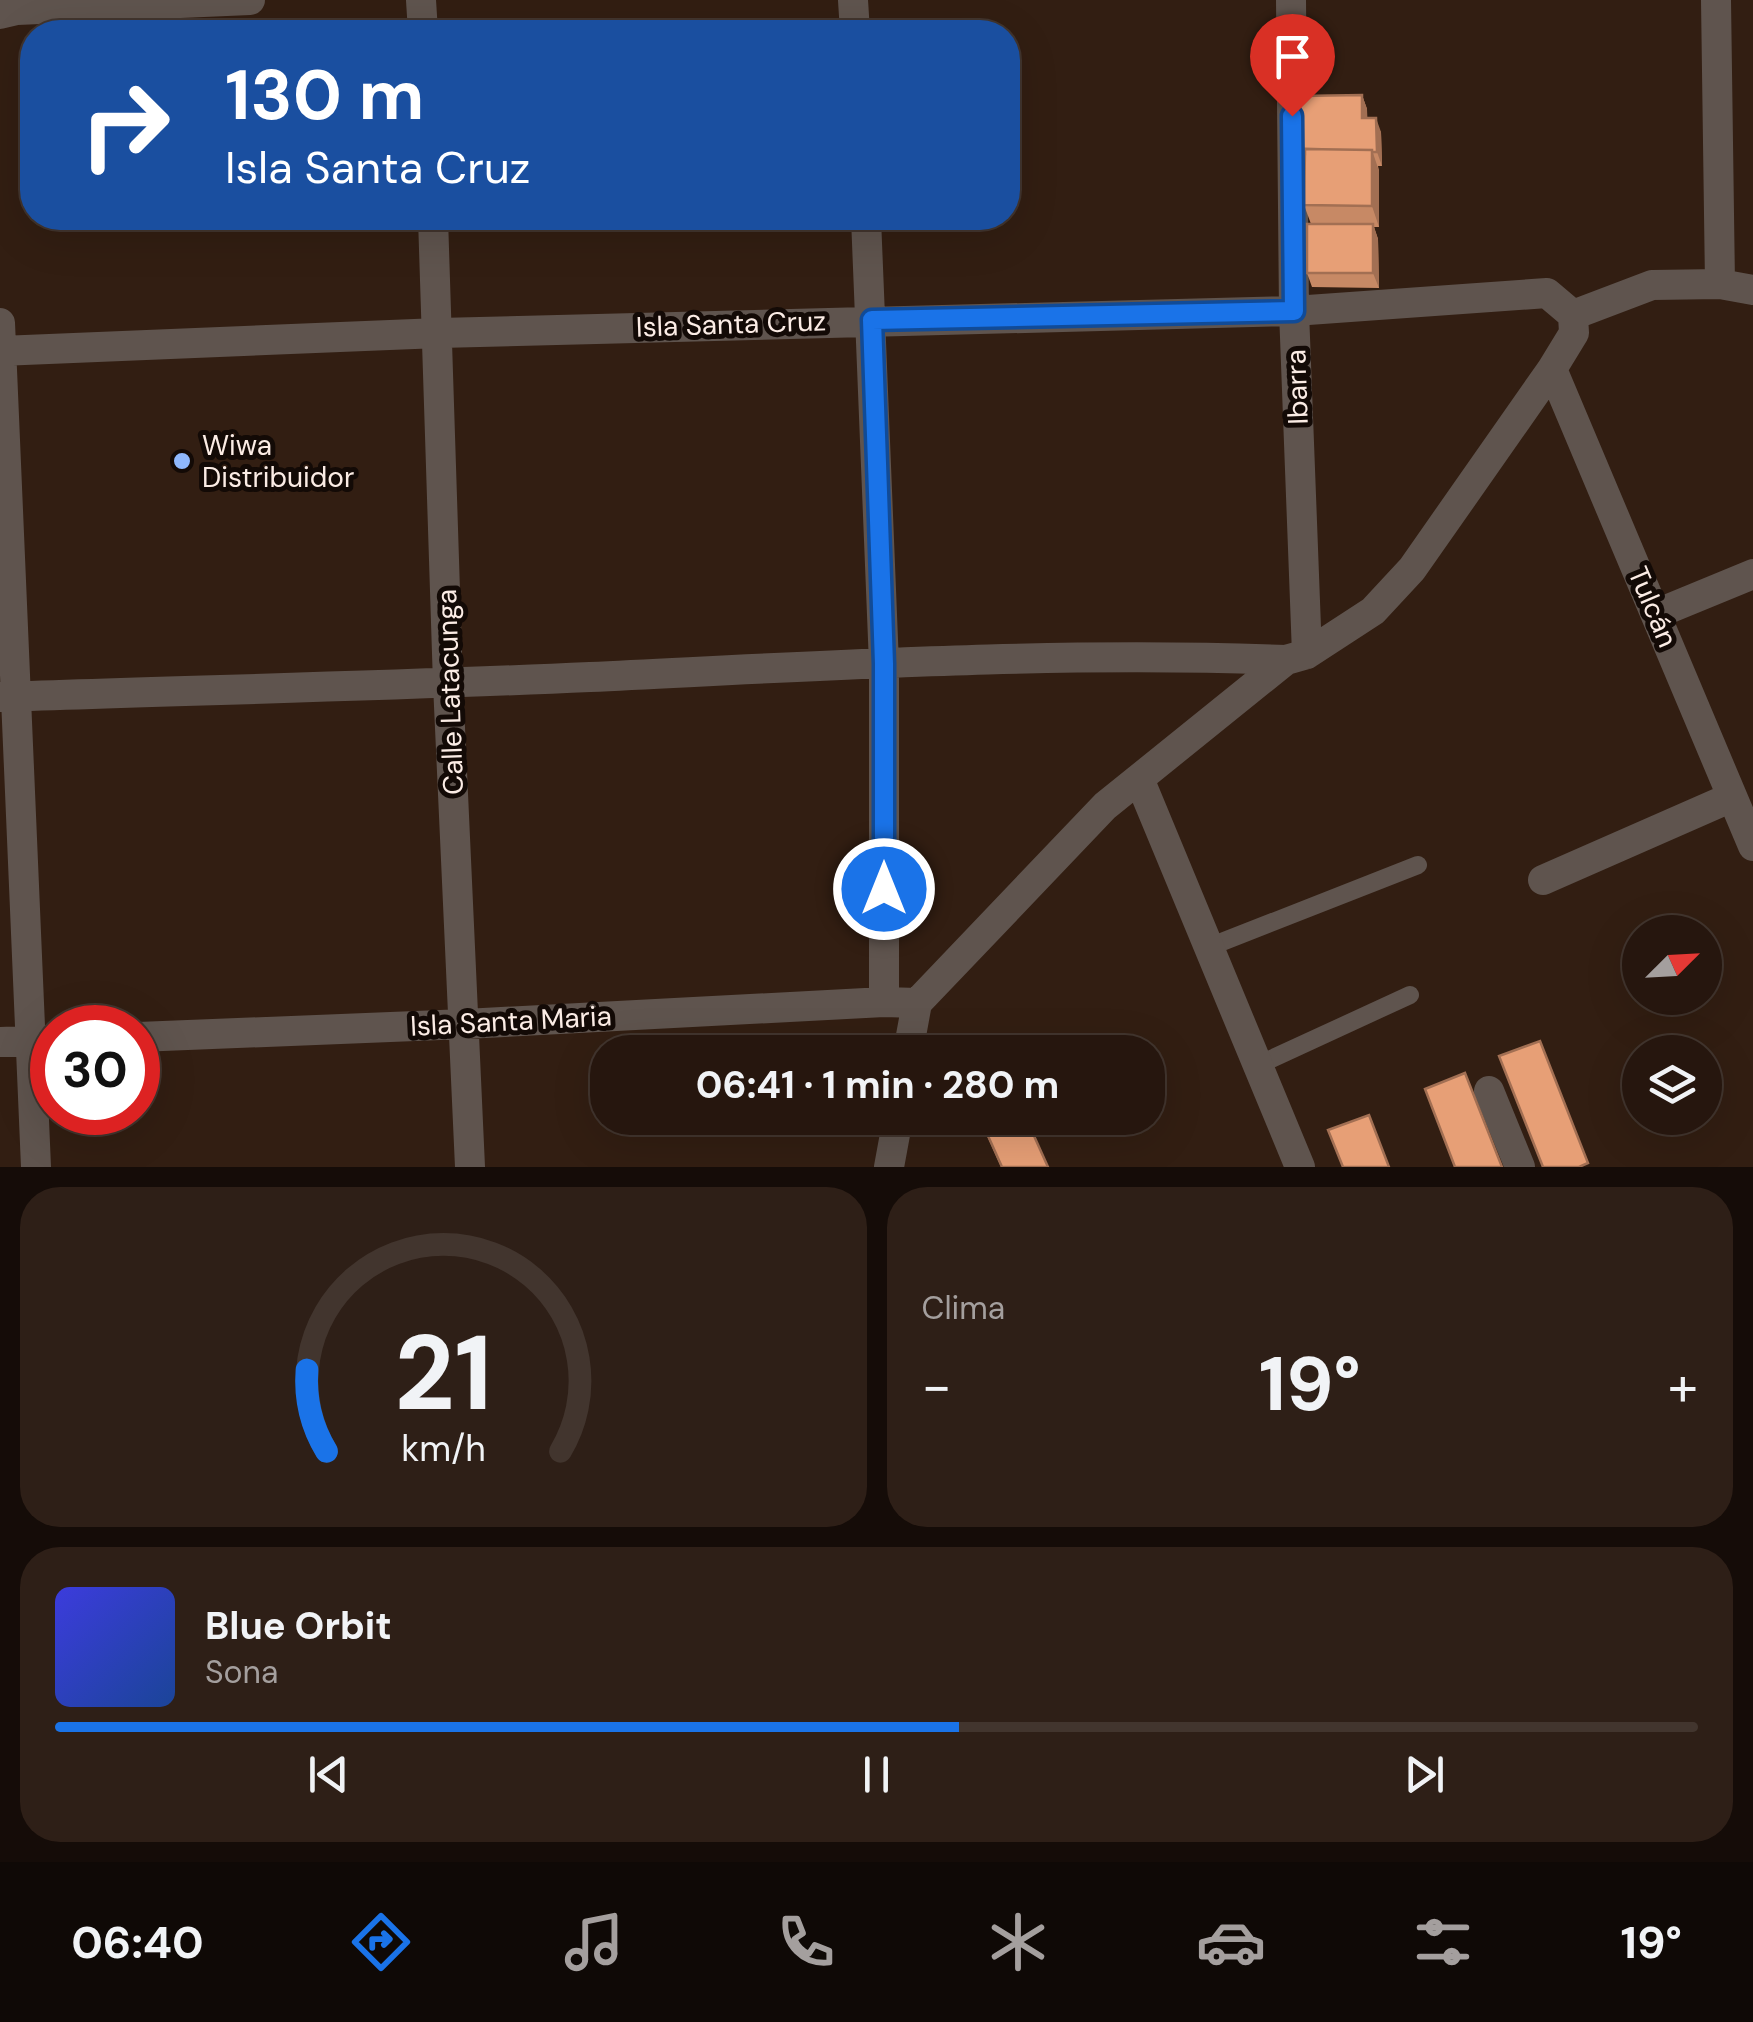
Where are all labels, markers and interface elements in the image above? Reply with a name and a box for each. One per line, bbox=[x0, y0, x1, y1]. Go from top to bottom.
pin bbox=[1250, 14, 1335, 117]
icon: arrive bbox=[1265, 29, 1320, 84]
text: 130 m bbox=[225, 50, 424, 141]
icon: right bbox=[60, 60, 190, 190]
text: Isla Santa Cruz bbox=[225, 138, 530, 197]
street label: Isla Santa Cruz bbox=[635, 302, 827, 346]
street label: Ibarra bbox=[1277, 349, 1317, 425]
place label: Wiwa Distribuidor bbox=[202, 427, 354, 496]
marker: Wiwa Distribuidor bbox=[171, 450, 193, 472]
street label: Tulcán bbox=[1620, 561, 1686, 653]
street label: Calle Latacunga bbox=[428, 588, 472, 796]
position arrow bbox=[832, 837, 936, 941]
north arrow bbox=[1622, 915, 1722, 1015]
map controls bbox=[1622, 915, 1722, 1135]
street label: Isla Santa Maria bbox=[409, 997, 613, 1045]
speed limit sign: 30 bbox=[30, 1005, 160, 1135]
button: layers bbox=[1622, 1035, 1722, 1135]
text: 06:41 · 1 min · 280 m bbox=[696, 1060, 1059, 1110]
text: Clima bbox=[922, 1287, 1005, 1329]
text: 21 bbox=[394, 1306, 492, 1441]
text: 19° bbox=[1259, 1336, 1361, 1433]
text: − bbox=[922, 1350, 952, 1422]
text: + bbox=[1668, 1350, 1698, 1422]
text: km/h bbox=[401, 1426, 485, 1472]
text: Blue Orbit bbox=[205, 1601, 392, 1651]
text: Sona bbox=[205, 1651, 278, 1693]
icon: previous bbox=[301, 1747, 356, 1802]
icon: pause bbox=[849, 1747, 904, 1802]
icon: next bbox=[1397, 1747, 1452, 1802]
icon: directions bbox=[346, 1907, 416, 1977]
icon: music bbox=[559, 1907, 629, 1977]
icon: phone bbox=[771, 1907, 841, 1977]
icon: climate bbox=[983, 1907, 1053, 1977]
icon: car bbox=[1196, 1907, 1266, 1977]
icon: filters bbox=[1408, 1907, 1478, 1977]
text: 06:40 bbox=[71, 1913, 204, 1972]
text: 19° bbox=[1621, 1913, 1682, 1972]

